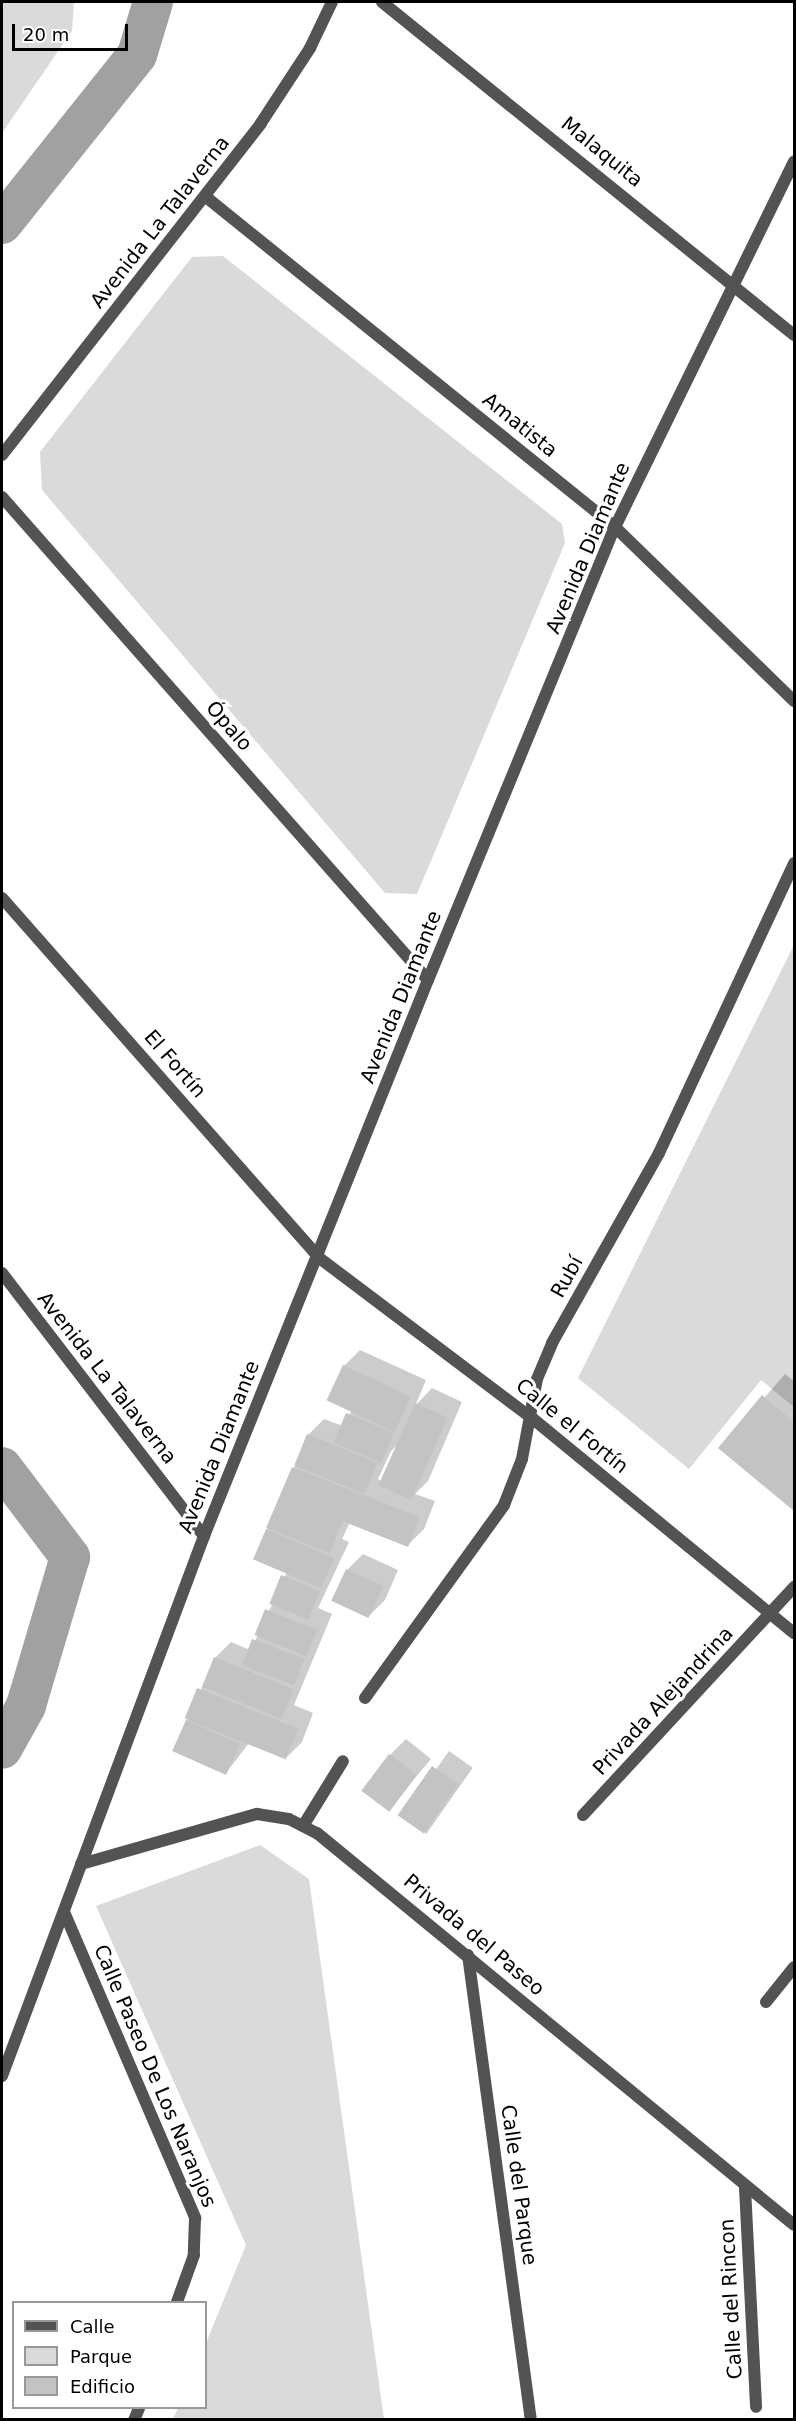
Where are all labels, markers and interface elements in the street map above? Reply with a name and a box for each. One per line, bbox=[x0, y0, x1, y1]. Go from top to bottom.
scale bar bbox=[15, 12, 130, 50]
text: 20 m bbox=[23, 24, 69, 45]
street label: Malaquita bbox=[556, 112, 648, 192]
street label: Avenida La Talaverna bbox=[85, 131, 235, 313]
street label: Amatista bbox=[478, 388, 562, 462]
street label: Avenida Diamante bbox=[541, 459, 635, 637]
street label: Ópalo bbox=[201, 696, 257, 756]
street label: Avenida Diamante bbox=[355, 907, 447, 1087]
street label: El Fortín bbox=[139, 1025, 211, 1103]
street label: Rubí bbox=[546, 1252, 588, 1302]
street label: Avenida La Talaverna bbox=[32, 1287, 182, 1469]
street label: Avenida Diamante bbox=[173, 1357, 265, 1537]
street label: Calle el Fortín bbox=[511, 1373, 633, 1479]
street label: Privada Alejandrina bbox=[588, 1622, 738, 1780]
street label: Privada del Paseo bbox=[399, 1869, 549, 2001]
street label: Calle Paseo De Los Naranjos bbox=[89, 1941, 221, 2211]
street label: Calle del Parque bbox=[496, 2103, 542, 2267]
street label: Calle del Rincon bbox=[715, 2218, 747, 2380]
legend bbox=[12, 2301, 207, 2409]
text: Calle bbox=[70, 2316, 115, 2337]
text: Parque bbox=[70, 2346, 132, 2367]
text: Edificio bbox=[70, 2376, 135, 2397]

